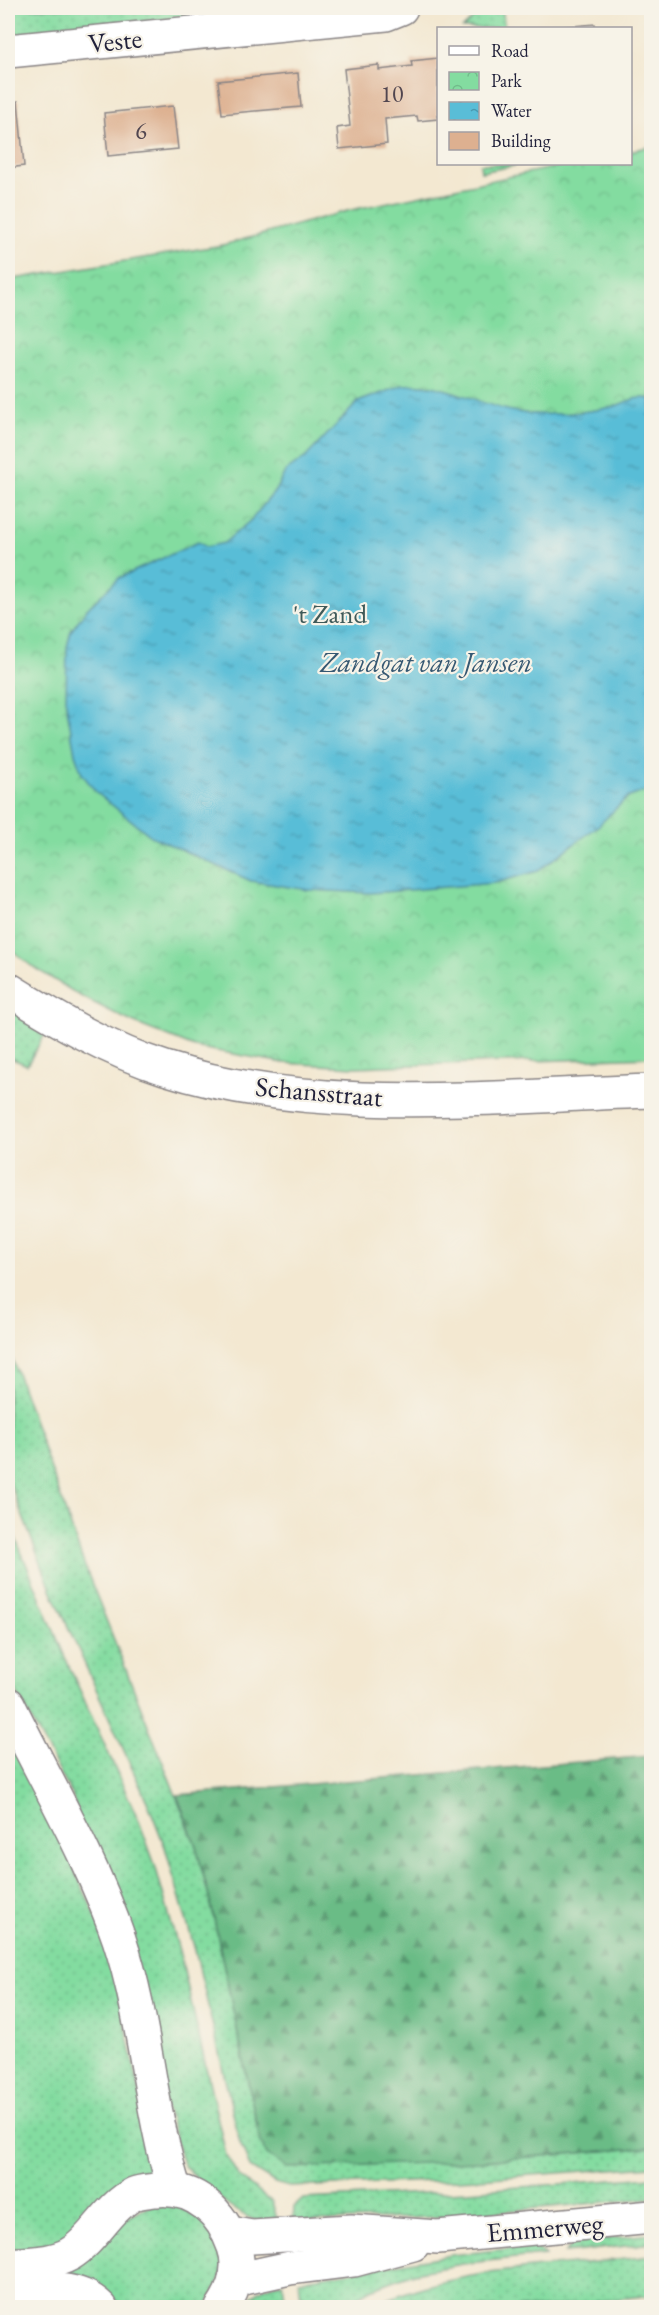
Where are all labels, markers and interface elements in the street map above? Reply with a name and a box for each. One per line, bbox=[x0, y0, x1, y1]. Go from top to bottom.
street label: Veste bbox=[86, 20, 143, 61]
legend bbox=[437, 27, 632, 165]
text: Road bbox=[491, 39, 530, 62]
text: Park bbox=[491, 69, 522, 92]
house number: 10 bbox=[380, 78, 404, 109]
text: Water bbox=[491, 99, 532, 122]
house number: 6 bbox=[135, 115, 147, 146]
text: Building bbox=[491, 129, 551, 152]
park label: 't Zand bbox=[293, 596, 367, 631]
water label: Zandgat van Jansen bbox=[319, 644, 532, 680]
street label: Schansstraat bbox=[254, 1069, 385, 1115]
street label: Emmerweg bbox=[485, 2205, 605, 2250]

